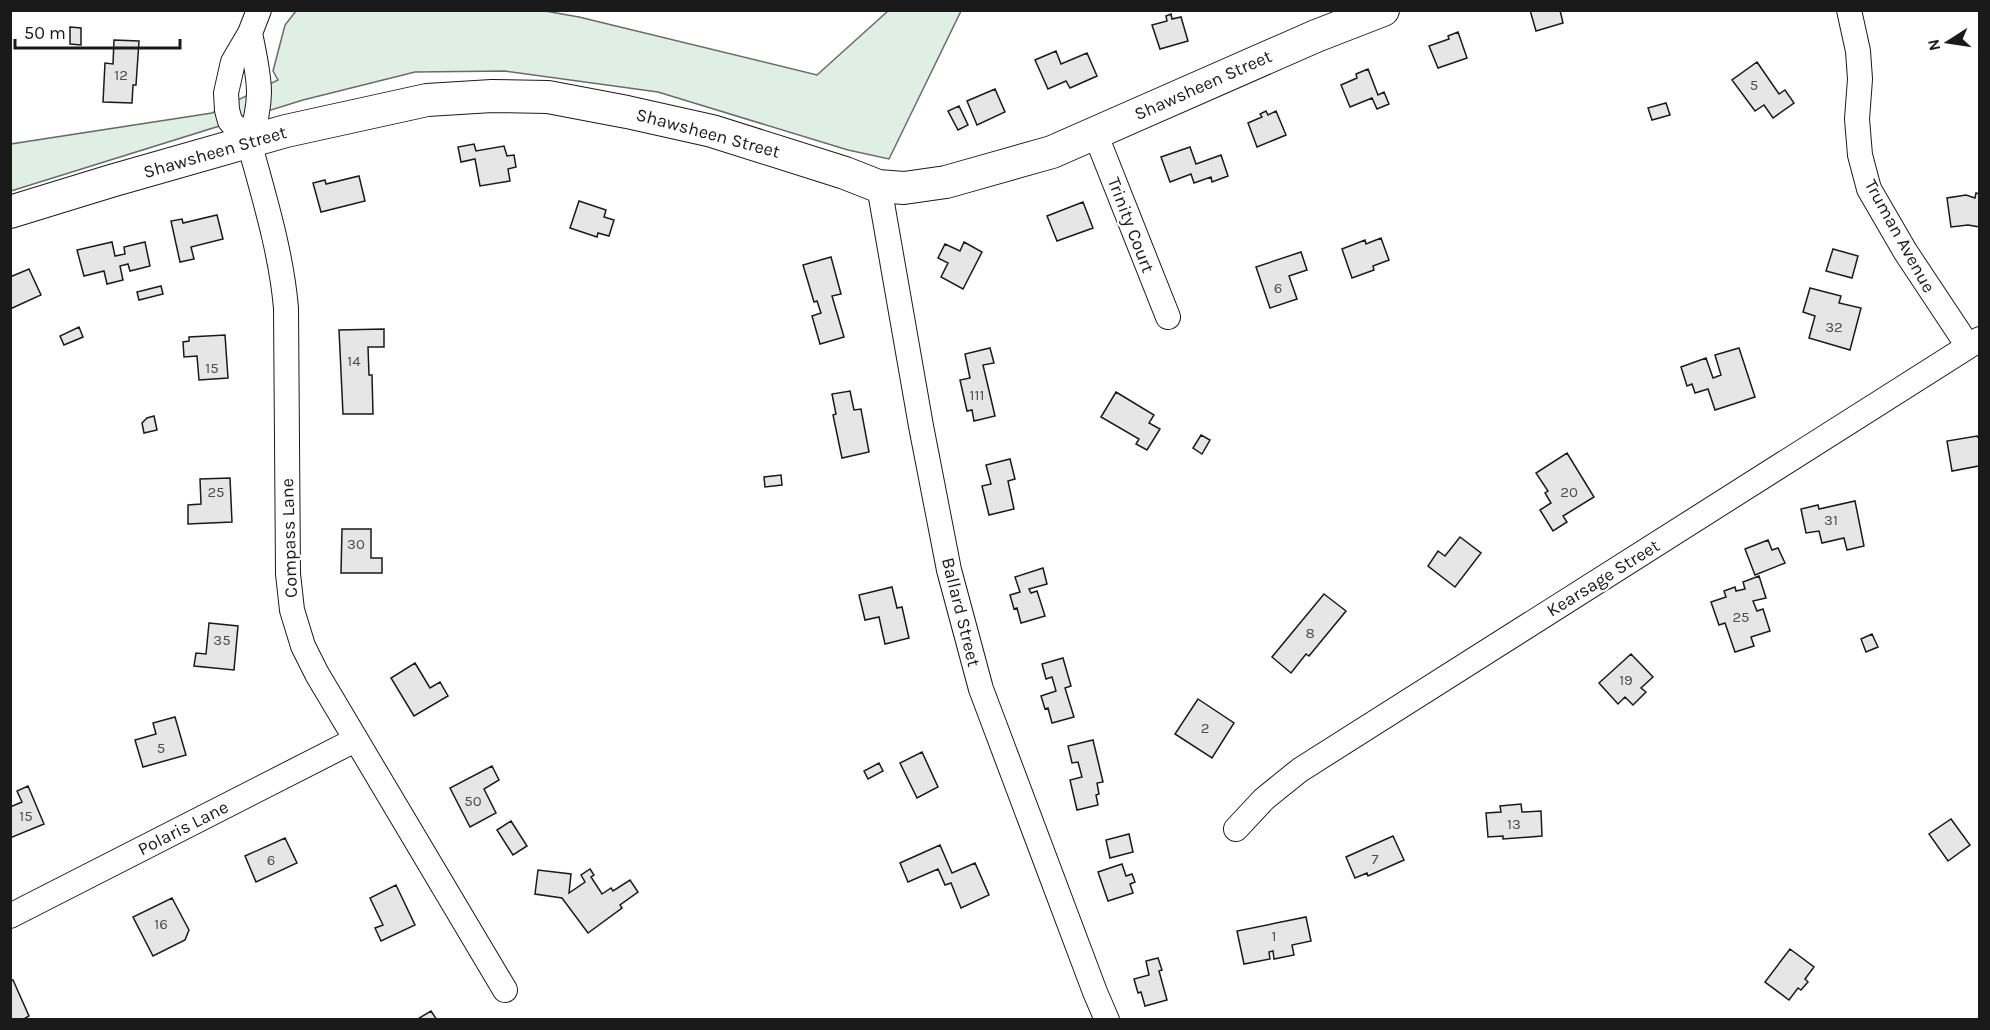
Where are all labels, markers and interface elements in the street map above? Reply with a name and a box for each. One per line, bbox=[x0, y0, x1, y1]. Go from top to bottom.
scale bar bbox=[15, 12, 180, 50]
north arrow bbox=[1918, 12, 1978, 72]
text: 50 m bbox=[24, 22, 66, 44]
text: N bbox=[1923, 37, 1944, 53]
street label: Shawsheen Street bbox=[1131, 45, 1275, 125]
house number: 12 bbox=[114, 66, 128, 84]
house number: 5 bbox=[1750, 76, 1758, 94]
street label: Shawsheen Street bbox=[634, 103, 783, 163]
street label: Shawsheen Street bbox=[141, 121, 289, 183]
street label: Trinity Court bbox=[1103, 174, 1159, 276]
street label: Truman Avenue bbox=[1860, 175, 1940, 297]
house number: 6 bbox=[1274, 279, 1282, 297]
house number: 32 bbox=[1825, 318, 1843, 336]
house number: 14 bbox=[347, 352, 361, 370]
house number: 15 bbox=[205, 359, 219, 377]
house number: 111 bbox=[970, 386, 984, 404]
street label: Compass Lane bbox=[276, 478, 302, 598]
house number: 25 bbox=[207, 483, 225, 501]
house number: 20 bbox=[1560, 483, 1578, 501]
house number: 31 bbox=[1824, 511, 1838, 529]
street label: Kearsage Street bbox=[1542, 534, 1664, 622]
house number: 30 bbox=[347, 535, 365, 553]
street label: Ballard Street bbox=[937, 555, 985, 669]
house number: 25 bbox=[1732, 608, 1750, 626]
house number: 8 bbox=[1305, 624, 1315, 642]
house number: 35 bbox=[213, 631, 231, 649]
house number: 19 bbox=[1619, 671, 1633, 689]
house number: 2 bbox=[1201, 719, 1209, 737]
house number: 5 bbox=[157, 739, 165, 757]
house number: 50 bbox=[464, 792, 482, 810]
street label: Polaris Lane bbox=[134, 796, 232, 860]
house number: 15 bbox=[19, 807, 33, 825]
house number: 13 bbox=[1507, 815, 1521, 833]
house number: 7 bbox=[1371, 850, 1379, 868]
house number: 6 bbox=[267, 851, 275, 869]
house number: 16 bbox=[154, 915, 168, 933]
house number: 1 bbox=[1272, 927, 1276, 945]

